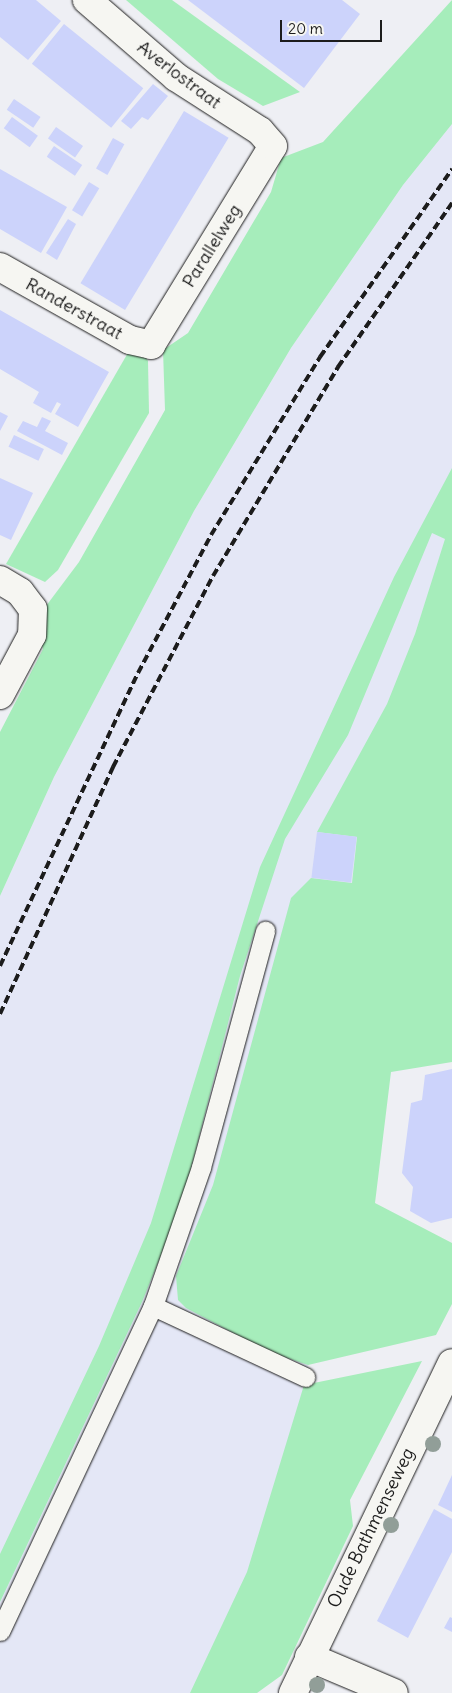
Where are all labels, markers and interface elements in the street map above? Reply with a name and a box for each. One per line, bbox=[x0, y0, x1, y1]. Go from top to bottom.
scale bar bbox=[282, 10, 384, 42]
text: 20 m bbox=[288, 19, 323, 38]
street label: Averlostraat bbox=[133, 36, 225, 114]
street label: Parallelweg bbox=[178, 201, 246, 291]
street label: Randerstraat bbox=[22, 273, 126, 345]
street label: Oude Bathmenseweg bbox=[323, 1445, 419, 1611]

